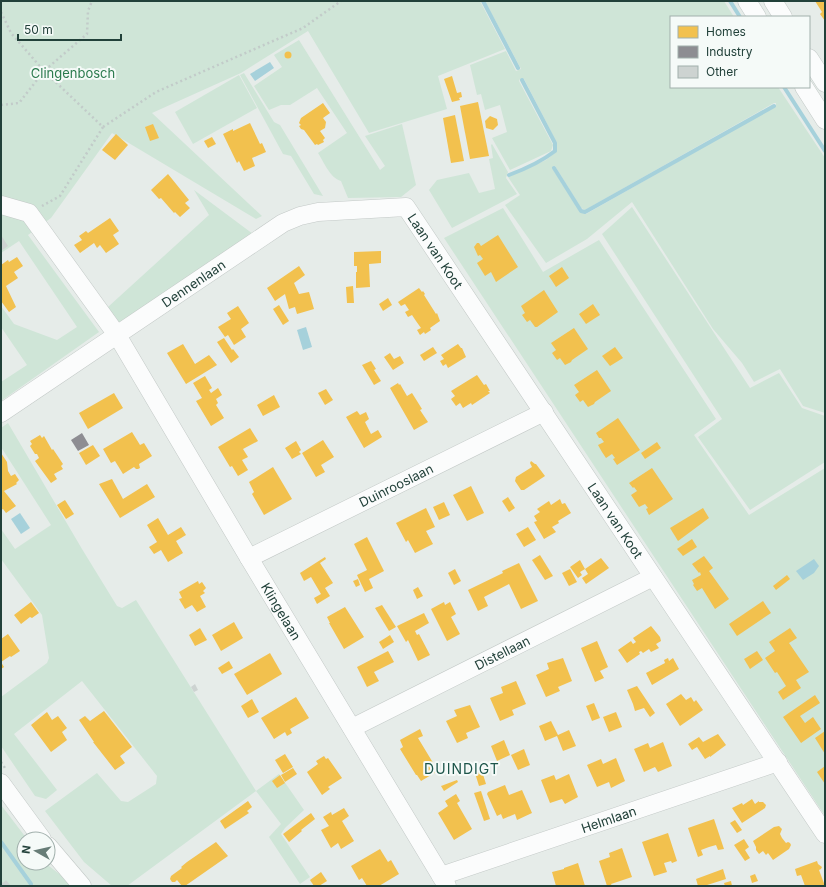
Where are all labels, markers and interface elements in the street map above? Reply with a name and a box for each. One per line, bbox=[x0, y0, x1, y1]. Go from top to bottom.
scale bar bbox=[18, 16, 121, 42]
legend bbox=[670, 16, 810, 88]
text: 50 m bbox=[24, 22, 53, 37]
text: Homes bbox=[706, 24, 746, 39]
text: Industry bbox=[706, 44, 753, 59]
text: Other bbox=[706, 64, 738, 79]
park label: Clingenbosch bbox=[31, 65, 115, 81]
street label: Laan van Koot bbox=[405, 210, 466, 292]
street label: Dennenlaan bbox=[159, 256, 228, 310]
street label: Duinrooslaan bbox=[356, 460, 436, 510]
street label: Laan van Koot bbox=[585, 480, 646, 561]
street label: Klingelaan bbox=[258, 580, 305, 643]
street label: Distellaan bbox=[472, 632, 532, 673]
district label: DUINDIGT bbox=[424, 760, 500, 777]
street label: Helmlaan bbox=[579, 803, 638, 836]
north arrow bbox=[16, 831, 56, 871]
text: N bbox=[19, 844, 34, 855]

